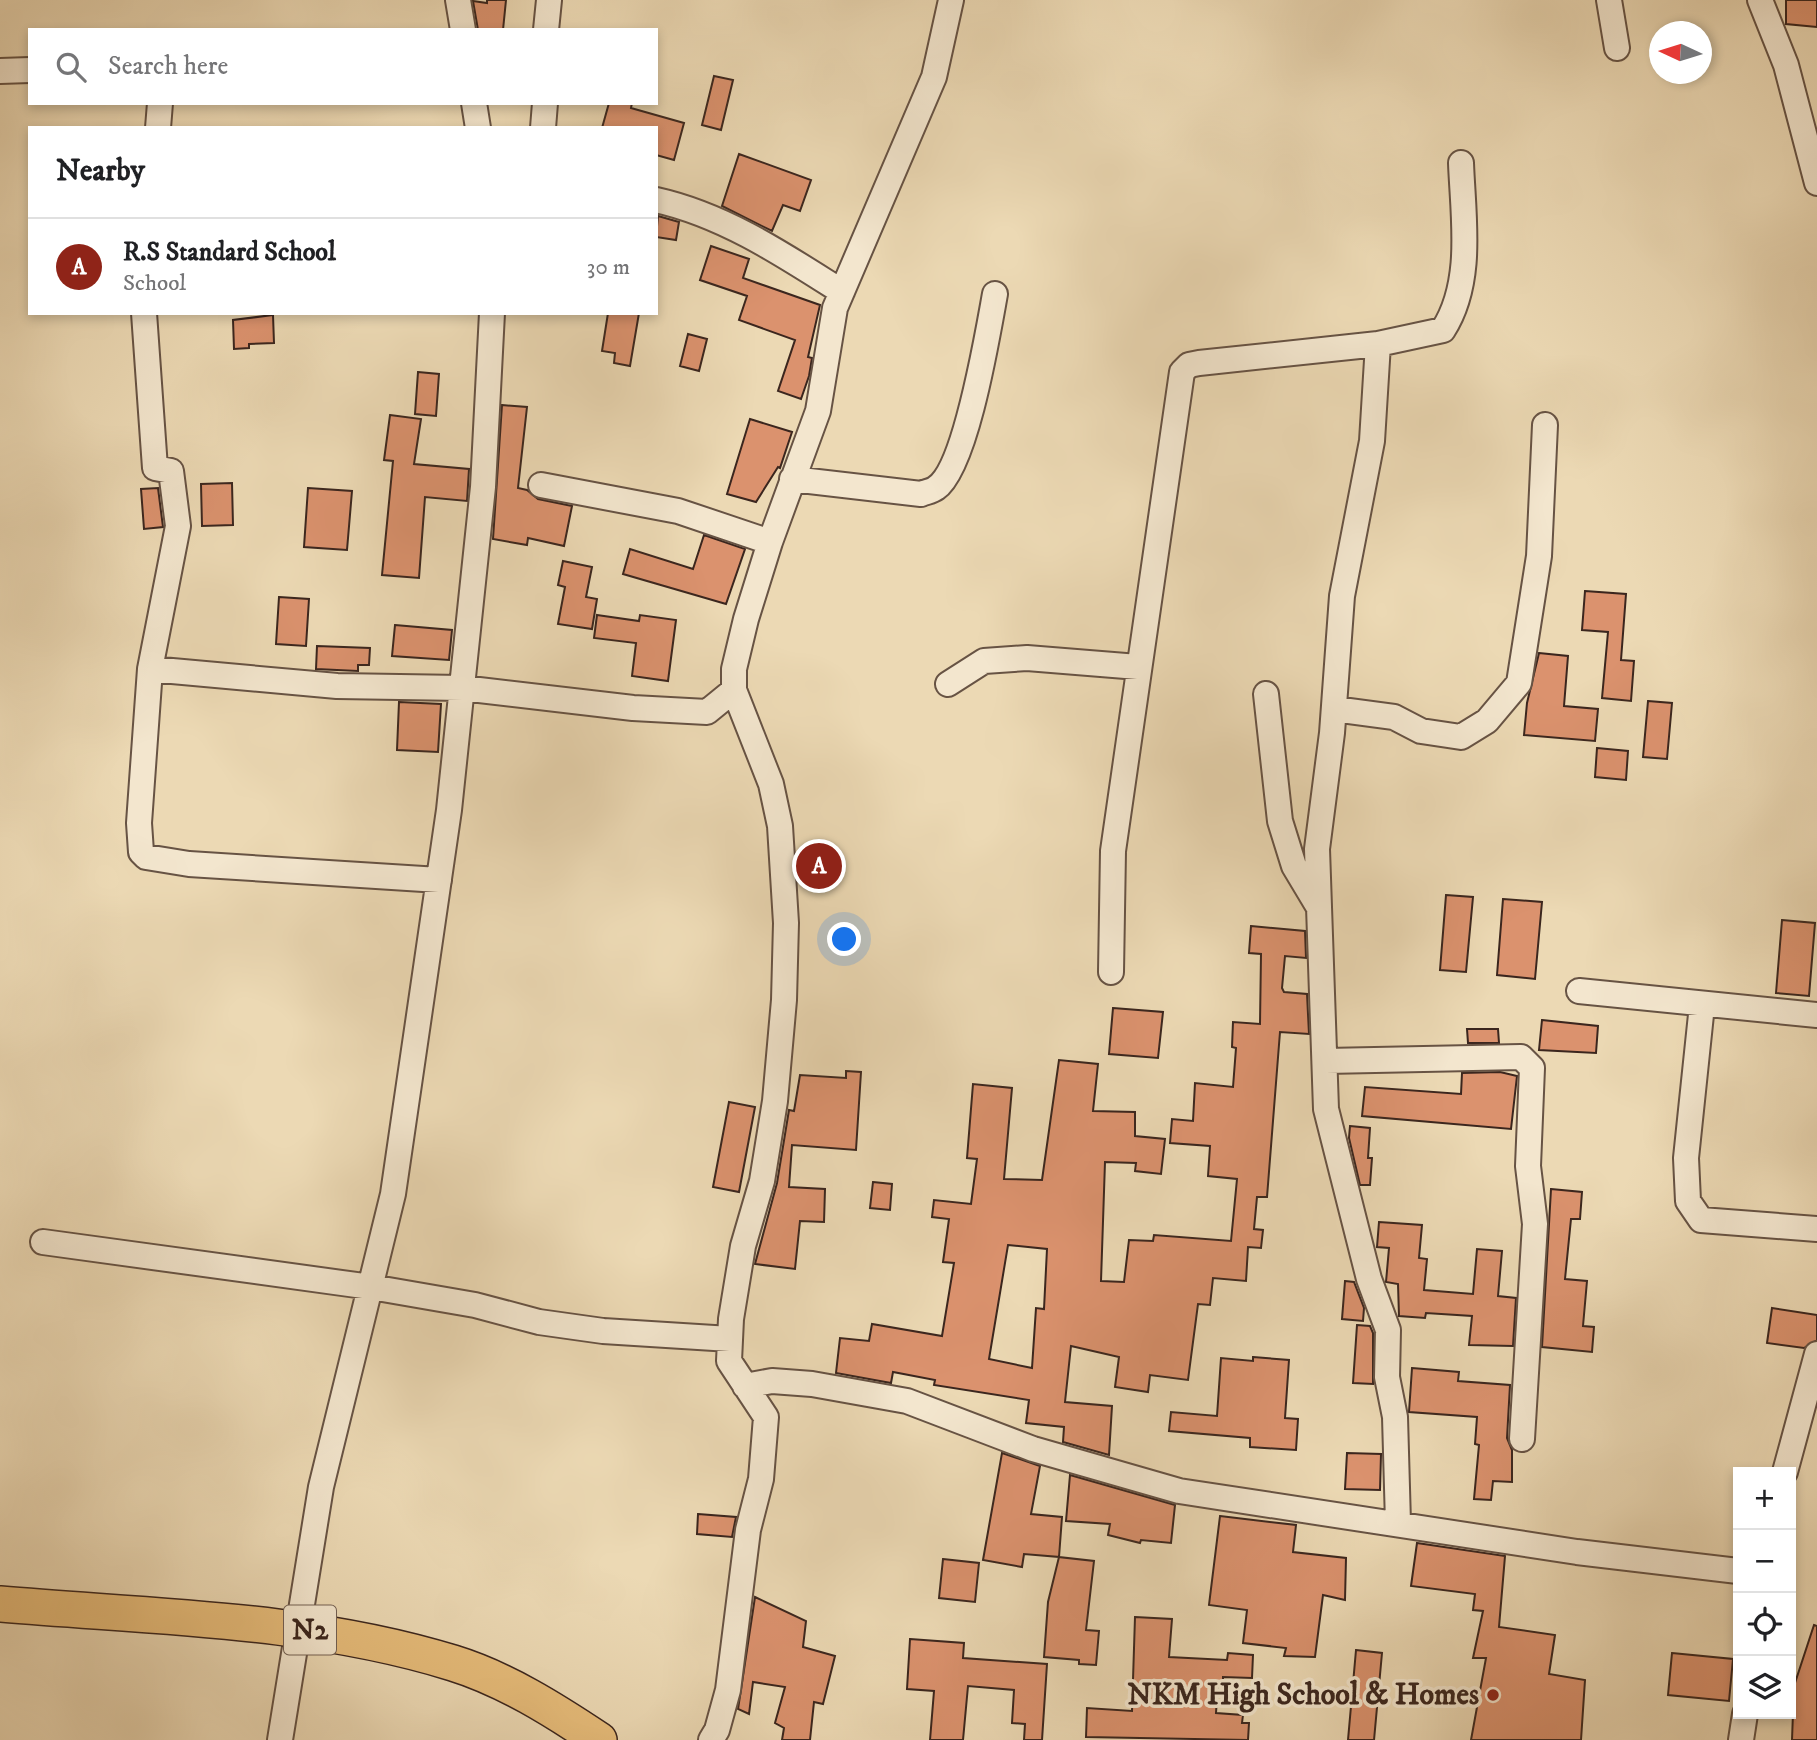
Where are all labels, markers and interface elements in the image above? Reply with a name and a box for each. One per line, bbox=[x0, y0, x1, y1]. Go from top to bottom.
north arrow bbox=[1649, 21, 1712, 84]
search box bbox=[28, 28, 658, 105]
icon: search bbox=[52, 48, 90, 86]
text: Search here bbox=[108, 50, 228, 83]
text: Nearby bbox=[56, 153, 145, 190]
text: R.S Standard School bbox=[123, 236, 336, 269]
text: A bbox=[72, 253, 86, 282]
text: 30 m bbox=[587, 253, 630, 282]
text: School bbox=[123, 269, 186, 298]
pin: A bbox=[796, 840, 842, 892]
your location bbox=[827, 922, 861, 956]
map controls bbox=[1733, 1467, 1796, 1719]
button: + bbox=[1733, 1467, 1796, 1530]
button: − bbox=[1733, 1530, 1796, 1593]
button: locate bbox=[1733, 1593, 1796, 1656]
road number: N2 bbox=[284, 1606, 336, 1654]
button: layers bbox=[1733, 1656, 1796, 1719]
place label: NKM High School & Homes bbox=[1127, 1677, 1479, 1714]
marker: NKM High School & Homes bbox=[1485, 1687, 1501, 1703]

